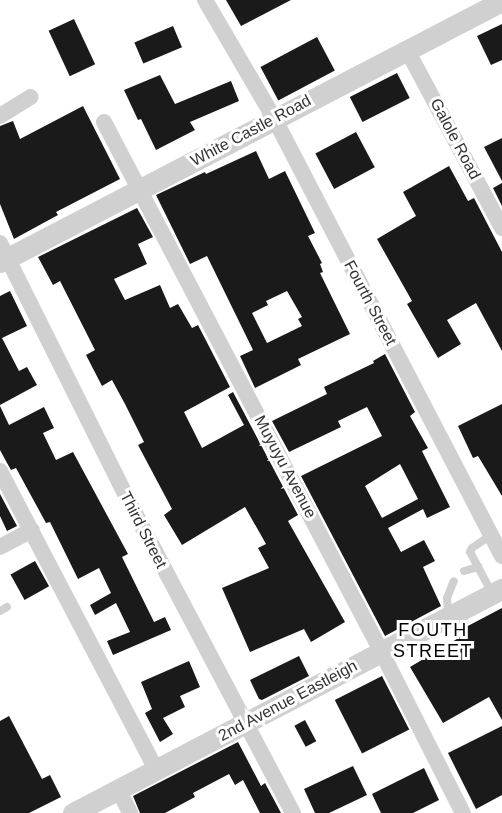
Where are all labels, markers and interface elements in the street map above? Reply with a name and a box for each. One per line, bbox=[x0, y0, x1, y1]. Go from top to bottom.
street label: White Castle Road bbox=[188, 91, 314, 171]
street label: Galole Road bbox=[426, 95, 484, 183]
street label: Fourth Street bbox=[340, 257, 400, 349]
street label: Muyuyu Avenue bbox=[250, 412, 320, 522]
street label: Third Street bbox=[115, 488, 171, 572]
district label: FOUTH STREET bbox=[393, 620, 473, 662]
street label: 2nd Avenue Eastleigh bbox=[215, 656, 361, 746]

